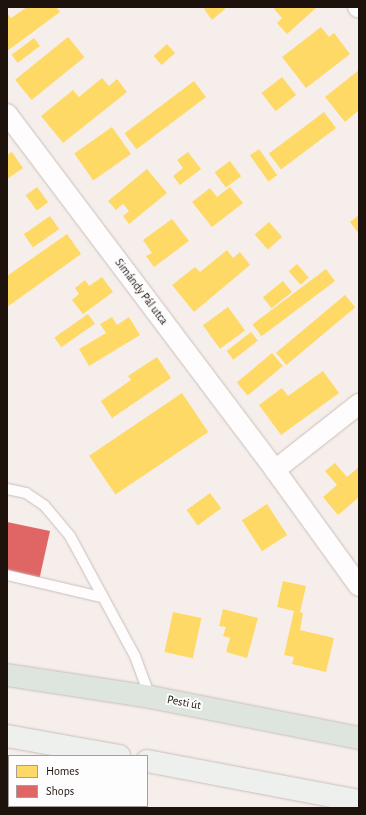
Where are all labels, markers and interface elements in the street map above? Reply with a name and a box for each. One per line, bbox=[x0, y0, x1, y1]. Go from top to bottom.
street label: Simándy Pál utca bbox=[111, 256, 171, 328]
street label: Pesti út bbox=[166, 693, 202, 713]
legend bbox=[8, 755, 148, 807]
text: Homes bbox=[46, 765, 79, 777]
text: Shops bbox=[46, 785, 74, 797]

